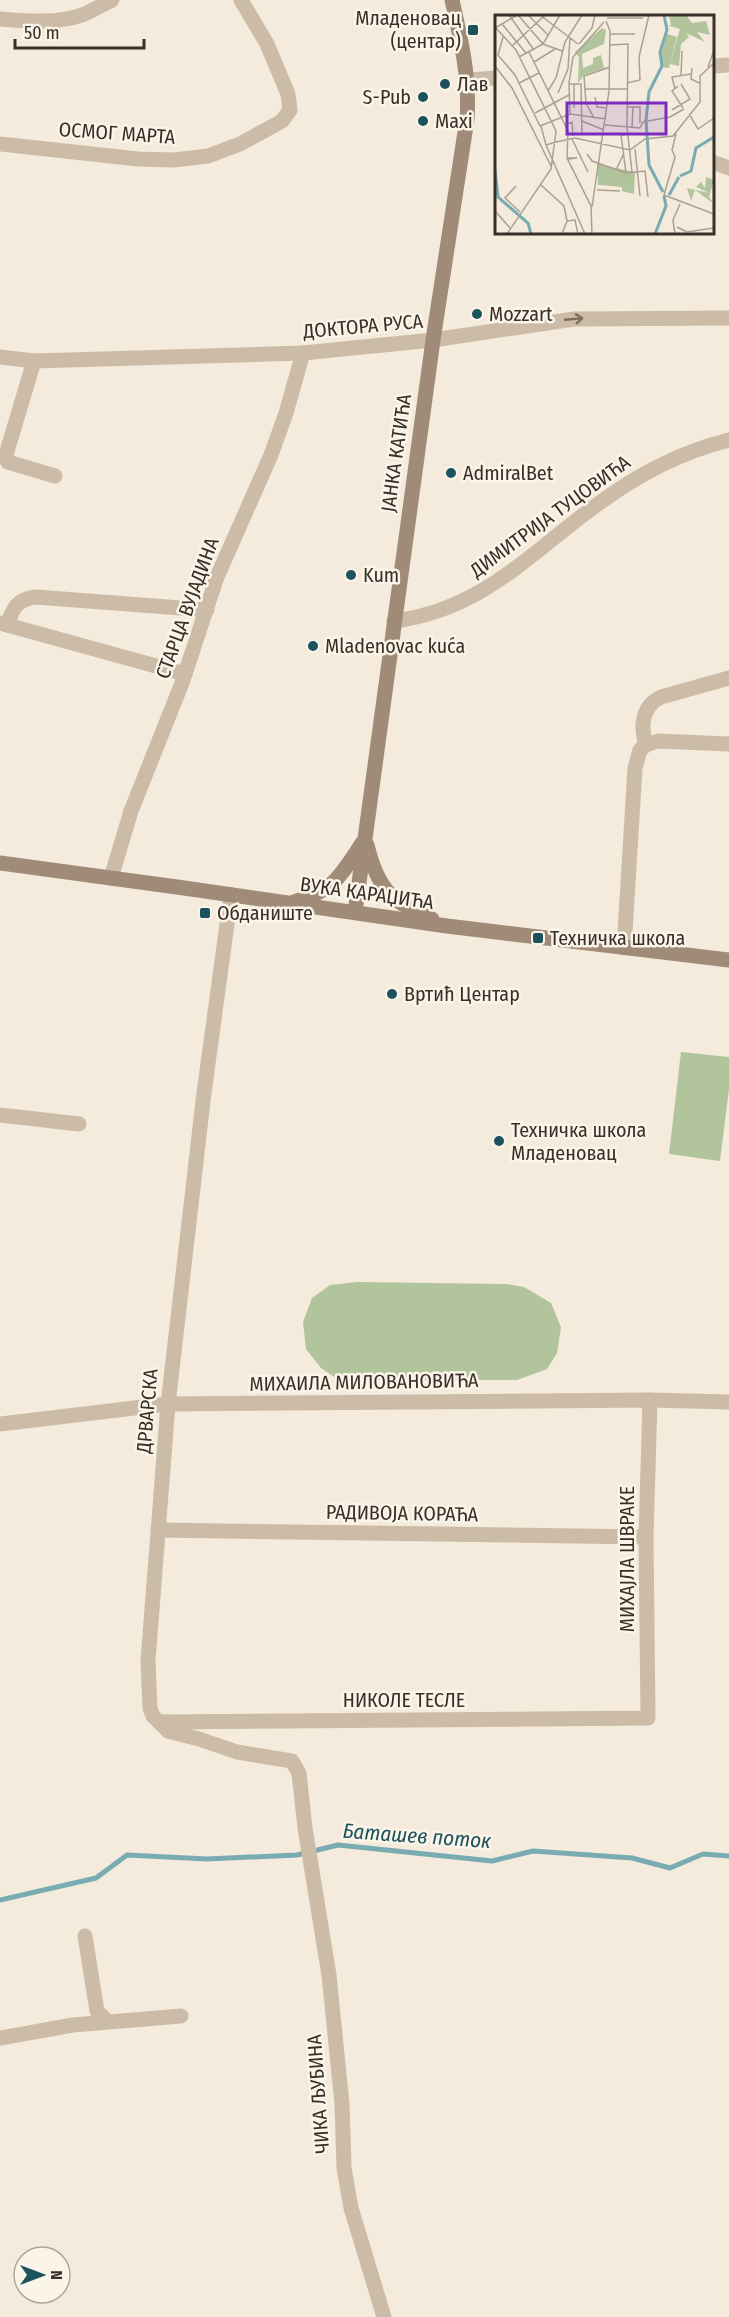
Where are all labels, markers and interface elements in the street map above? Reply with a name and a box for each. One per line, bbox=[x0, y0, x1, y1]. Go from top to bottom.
place label: Младеновац (центар) bbox=[355, 6, 461, 53]
scale bar bbox=[15, 12, 144, 50]
inset map bbox=[495, 15, 714, 234]
text: 50 m bbox=[24, 22, 60, 44]
marker: Младеновац (центар) bbox=[466, 23, 480, 37]
place label: Лав bbox=[457, 72, 489, 96]
marker: Лав bbox=[438, 77, 452, 91]
place label: S-Pub bbox=[363, 85, 411, 109]
marker: S-Pub bbox=[416, 90, 430, 104]
place label: Maxi bbox=[435, 109, 473, 133]
marker: Maxi bbox=[416, 114, 430, 128]
street label: ОСМОГ МАРТА bbox=[58, 117, 177, 149]
place label: Mozzart bbox=[489, 302, 553, 326]
marker: Mozzart bbox=[470, 307, 484, 321]
street label: ДОКТОРА РУСА bbox=[301, 309, 424, 343]
one-way arrow bbox=[564, 313, 583, 324]
street label: ЈАНКА КАТИЋА bbox=[376, 392, 416, 514]
street label: ДИМИТРИЈА ТУЦОВИЋА bbox=[464, 450, 635, 583]
place label: AdmiralBet bbox=[463, 461, 554, 485]
marker: AdmiralBet bbox=[444, 466, 458, 480]
street label: СТАРЦА ВУЈАДИНА bbox=[150, 534, 224, 682]
place label: Kum bbox=[363, 563, 399, 587]
marker: Kum bbox=[344, 568, 358, 582]
place label: Mladenovac kuća bbox=[325, 634, 465, 658]
marker: Mladenovac kuća bbox=[306, 639, 320, 653]
street label: ВУКА КАРАЏИЋА bbox=[299, 872, 436, 914]
place label: Обданиште bbox=[217, 901, 313, 925]
marker: Обданиште bbox=[198, 906, 212, 920]
place label: Техничка школа bbox=[550, 926, 685, 950]
marker: Техничка школа bbox=[531, 931, 545, 945]
place label: Вртић Центар bbox=[404, 982, 520, 1006]
marker: Вртић Центар bbox=[385, 987, 399, 1001]
place label: Техничка школа Младеновац bbox=[511, 1118, 646, 1165]
marker: Техничка школа Младеновац bbox=[492, 1134, 506, 1148]
street label: ДРВАРСКА bbox=[131, 1367, 163, 1455]
street label: МИХАИЛА МИЛОВАНОВИЋА bbox=[249, 1368, 479, 1396]
street label: МИХАЈЛА ШВРАКЕ bbox=[615, 1486, 639, 1632]
street label: РАДИВОЈА КОРАЋА bbox=[326, 1500, 479, 1526]
street label: НИКОЛЕ ТЕСЛЕ bbox=[343, 1688, 465, 1712]
water label: Баташев поток bbox=[342, 1818, 492, 1854]
street label: ЧИКА ЉУБИНА bbox=[302, 2033, 334, 2154]
north arrow bbox=[12, 2245, 72, 2305]
text: N bbox=[47, 2270, 66, 2280]

